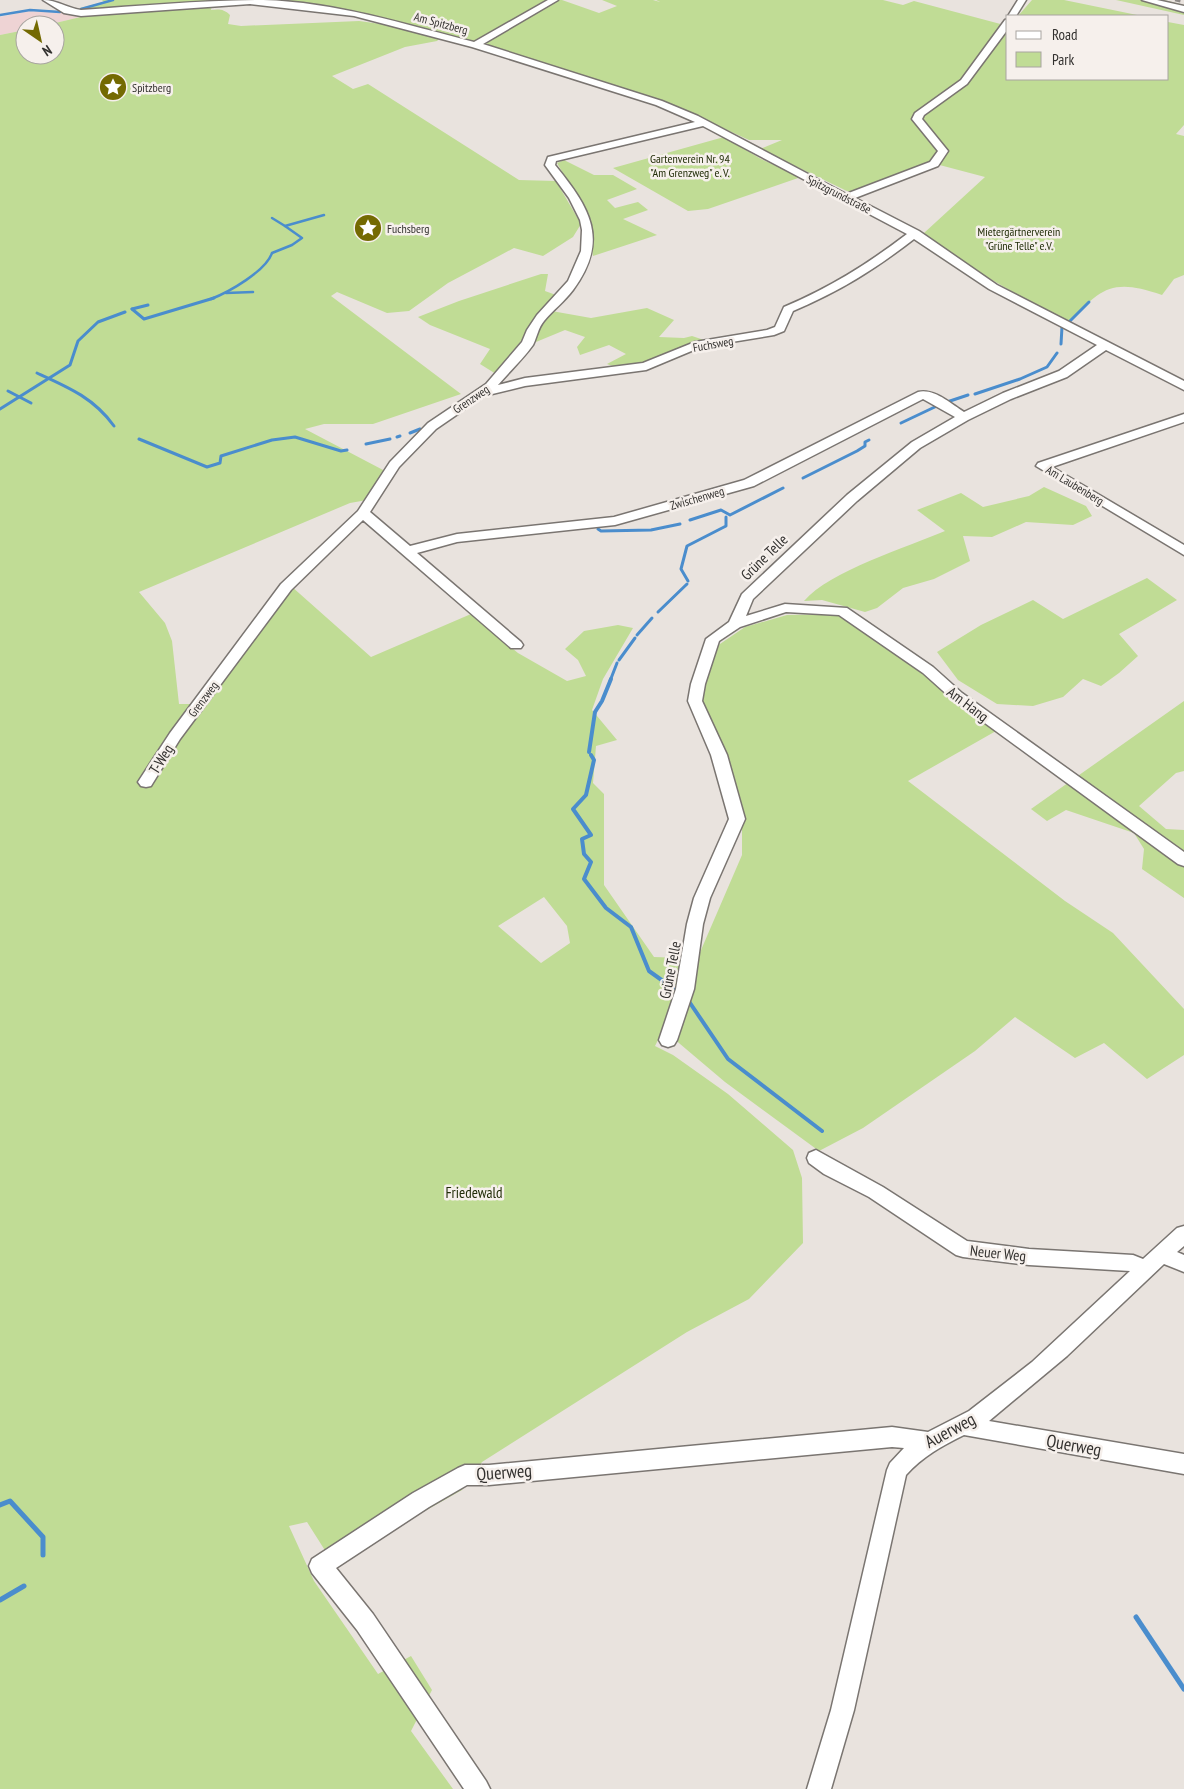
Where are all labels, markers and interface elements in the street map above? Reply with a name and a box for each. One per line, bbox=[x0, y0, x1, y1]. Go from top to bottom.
street label: Am Spitzberg bbox=[412, 9, 470, 37]
north arrow bbox=[15, 15, 65, 65]
legend bbox=[1006, 15, 1169, 80]
text: Road bbox=[1052, 25, 1078, 44]
text: N bbox=[39, 41, 55, 60]
text: Park bbox=[1052, 50, 1074, 69]
place icon: Spitzberg bbox=[98, 72, 128, 102]
place label: Spitzberg bbox=[132, 80, 171, 95]
park label: Gartenverein Nr. 94 "Am Grenzweg" e. V. bbox=[650, 151, 730, 180]
street label: Spitzgrundstraße bbox=[804, 171, 874, 217]
place icon: Fuchsberg bbox=[353, 213, 383, 243]
place label: Fuchsberg bbox=[387, 221, 429, 236]
park label: Mietergärtnerverein "Grüne Telle" e.V. bbox=[978, 224, 1060, 253]
street label: Fuchsweg bbox=[692, 333, 734, 355]
street label: Grenzweg bbox=[450, 381, 492, 417]
street label: Am Laubenberg bbox=[1043, 462, 1107, 508]
street label: Zwischenweg bbox=[668, 483, 726, 513]
street label: Grüne Telle bbox=[736, 530, 792, 584]
street label: Grenzweg bbox=[185, 678, 221, 720]
street label: Am Hang bbox=[943, 682, 993, 726]
street label: T-Weg bbox=[145, 741, 177, 777]
street label: Grüne Telle bbox=[655, 940, 685, 1000]
park label: Friedewald bbox=[445, 1183, 503, 1202]
street label: Neuer Weg bbox=[969, 1241, 1027, 1265]
street label: Auerweg bbox=[921, 1407, 979, 1453]
street label: Querweg bbox=[1045, 1429, 1103, 1461]
street label: Querweg bbox=[475, 1459, 533, 1485]

